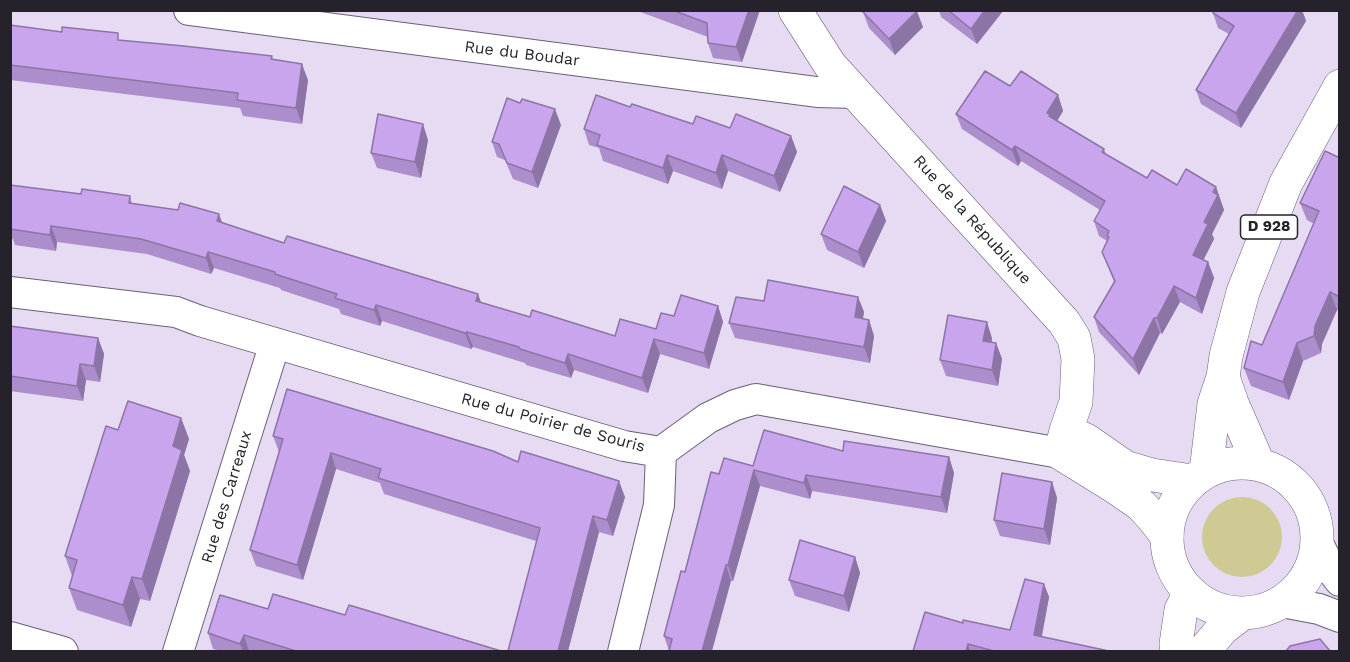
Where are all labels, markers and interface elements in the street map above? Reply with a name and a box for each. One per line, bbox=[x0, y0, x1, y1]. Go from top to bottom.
street label: Rue du Boudar bbox=[463, 37, 581, 71]
street label: Rue de la République bbox=[909, 152, 1035, 288]
road number: D 928 bbox=[1240, 215, 1298, 239]
street label: Rue du Poirier de Souris bbox=[459, 389, 647, 457]
street label: Rue des Carreaux bbox=[198, 428, 256, 566]

